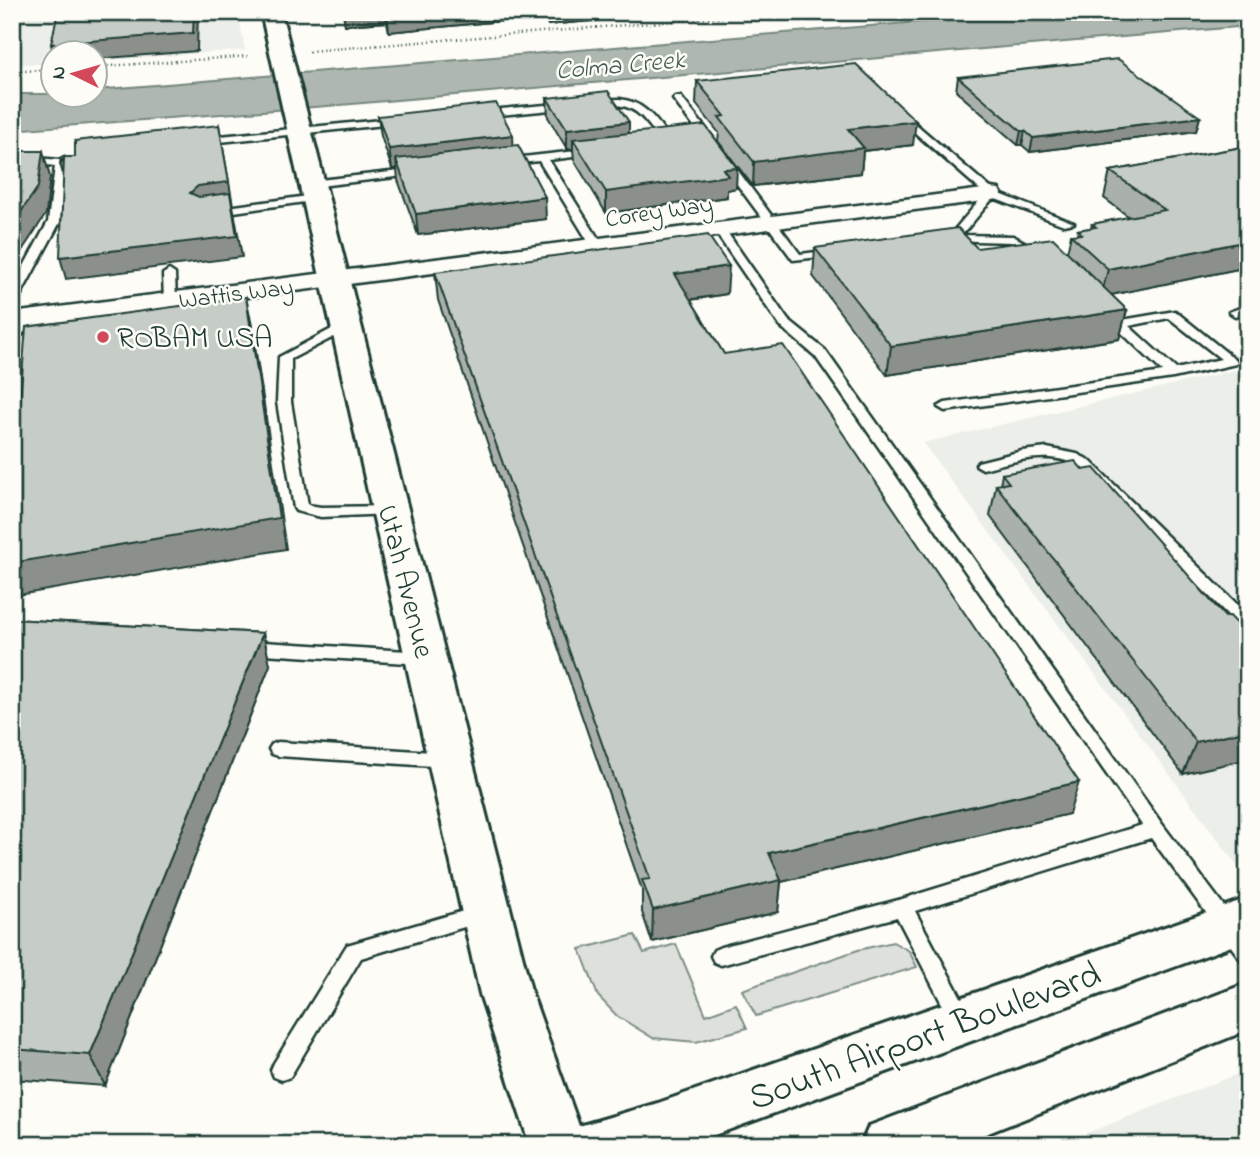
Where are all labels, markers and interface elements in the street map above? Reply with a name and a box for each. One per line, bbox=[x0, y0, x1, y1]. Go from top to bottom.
north arrow bbox=[38, 38, 108, 108]
water label: Colma Creek bbox=[554, 42, 688, 92]
text: N bbox=[46, 65, 74, 80]
street label: Corey Way bbox=[603, 189, 715, 239]
street label: Wattis Way bbox=[177, 271, 296, 321]
place label: ROBAM USA bbox=[117, 318, 273, 362]
marker: ROBAM USA bbox=[95, 329, 111, 345]
street label: Utah Avenue bbox=[364, 500, 445, 664]
street label: South Airport Boulevard bbox=[742, 949, 1109, 1127]

